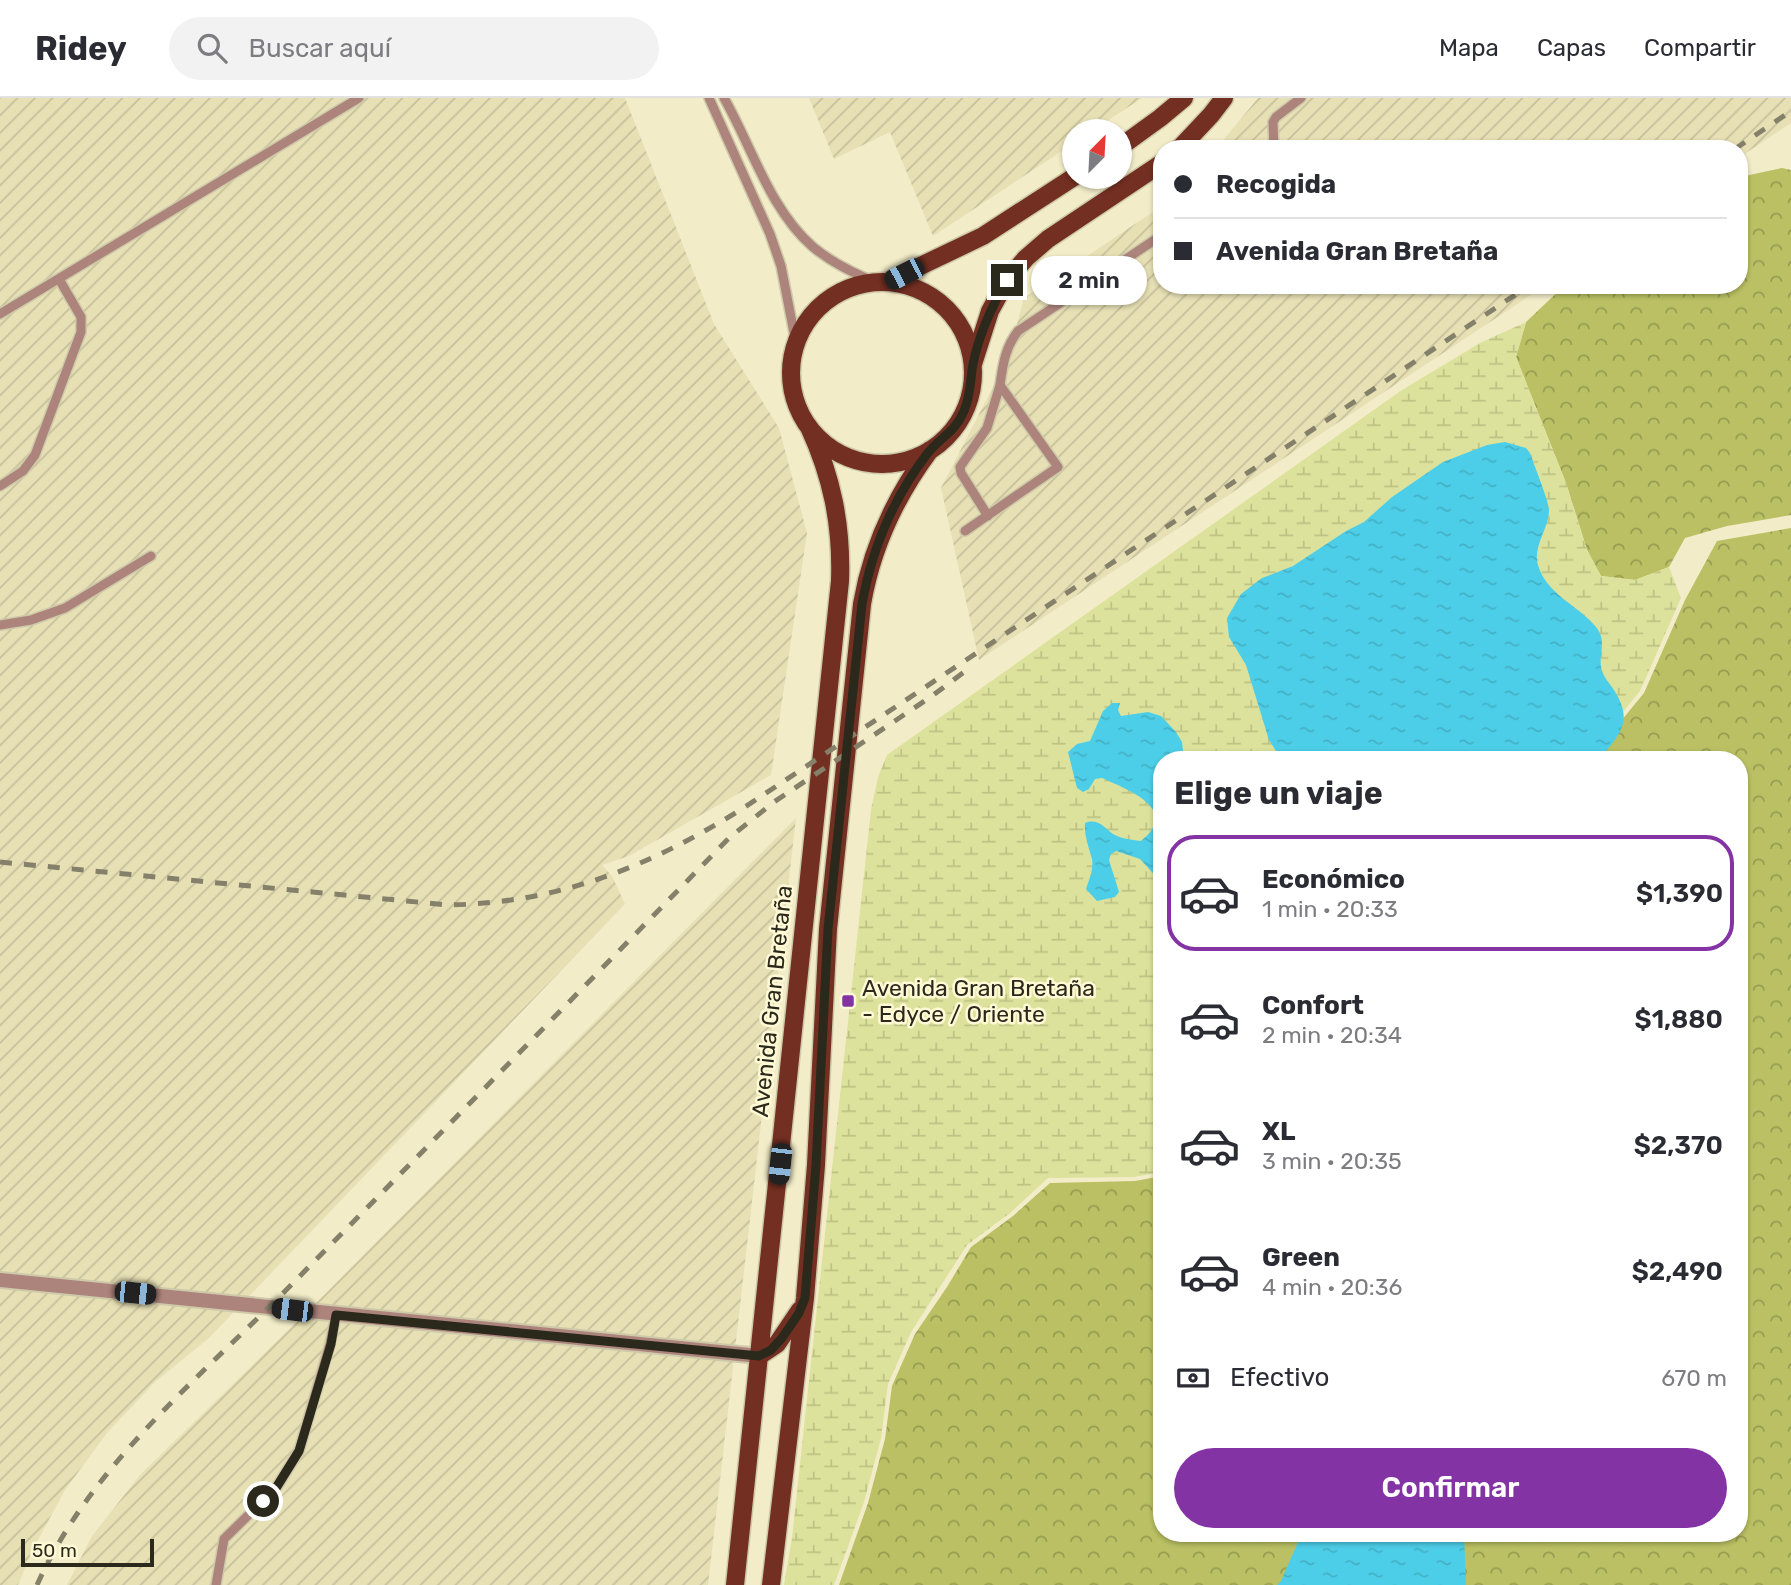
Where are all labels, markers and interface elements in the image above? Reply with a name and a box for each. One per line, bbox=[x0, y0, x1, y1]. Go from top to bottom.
search box bbox=[169, 17, 659, 80]
text: Ridey bbox=[35, 29, 127, 68]
icon: search bbox=[193, 29, 231, 67]
text: Buscar aquí bbox=[249, 33, 391, 64]
text: Mapa bbox=[1439, 34, 1499, 62]
text: Capas bbox=[1537, 34, 1606, 62]
text: Compartir bbox=[1644, 34, 1756, 62]
north arrow bbox=[1062, 119, 1132, 189]
map controls bbox=[1062, 119, 1132, 189]
text: Recogida bbox=[1216, 169, 1336, 200]
text: Avenida Gran Bretaña bbox=[1216, 236, 1498, 267]
car bbox=[881, 255, 928, 293]
callout: 2 min bbox=[1032, 256, 1147, 304]
route end bbox=[991, 264, 1023, 296]
text: 2 min bbox=[1058, 266, 1120, 294]
text: Elige un viaje bbox=[1174, 774, 1383, 812]
icon: car bbox=[1178, 862, 1241, 925]
text: Económico bbox=[1262, 864, 1405, 895]
text: $1,390 bbox=[1636, 878, 1723, 909]
street label: Avenida Gran Bretaña bbox=[746, 884, 798, 1118]
text: 1 min · 20:33 bbox=[1262, 895, 1398, 923]
place label: Avenida Gran Bretaña - Edyce / Oriente bbox=[862, 974, 1095, 1028]
icon: car bbox=[1178, 988, 1241, 1051]
text: Confort bbox=[1262, 990, 1364, 1021]
marker: Avenida Gran Bretaña - Edyce / Oriente bbox=[840, 993, 856, 1009]
text: $1,880 bbox=[1635, 1004, 1723, 1035]
text: 2 min · 20:34 bbox=[1262, 1021, 1402, 1049]
icon: car bbox=[1178, 1114, 1241, 1177]
text: XL bbox=[1262, 1116, 1295, 1147]
text: $2,370 bbox=[1634, 1130, 1723, 1161]
car bbox=[768, 1142, 793, 1186]
text: 3 min · 20:35 bbox=[1262, 1147, 1402, 1175]
icon: car bbox=[1178, 1240, 1241, 1303]
text: Green bbox=[1262, 1242, 1340, 1273]
text: $2,490 bbox=[1632, 1256, 1723, 1287]
text: 4 min · 20:36 bbox=[1262, 1273, 1402, 1301]
car bbox=[114, 1280, 157, 1306]
car bbox=[270, 1297, 315, 1323]
icon: cash bbox=[1174, 1359, 1212, 1397]
text: Efectivo bbox=[1230, 1362, 1329, 1393]
text: 670 m bbox=[1661, 1364, 1727, 1392]
button: Confirmar bbox=[1174, 1448, 1727, 1528]
route start bbox=[247, 1485, 279, 1517]
scale bar bbox=[21, 1536, 154, 1568]
text: 50 m bbox=[32, 1539, 77, 1562]

